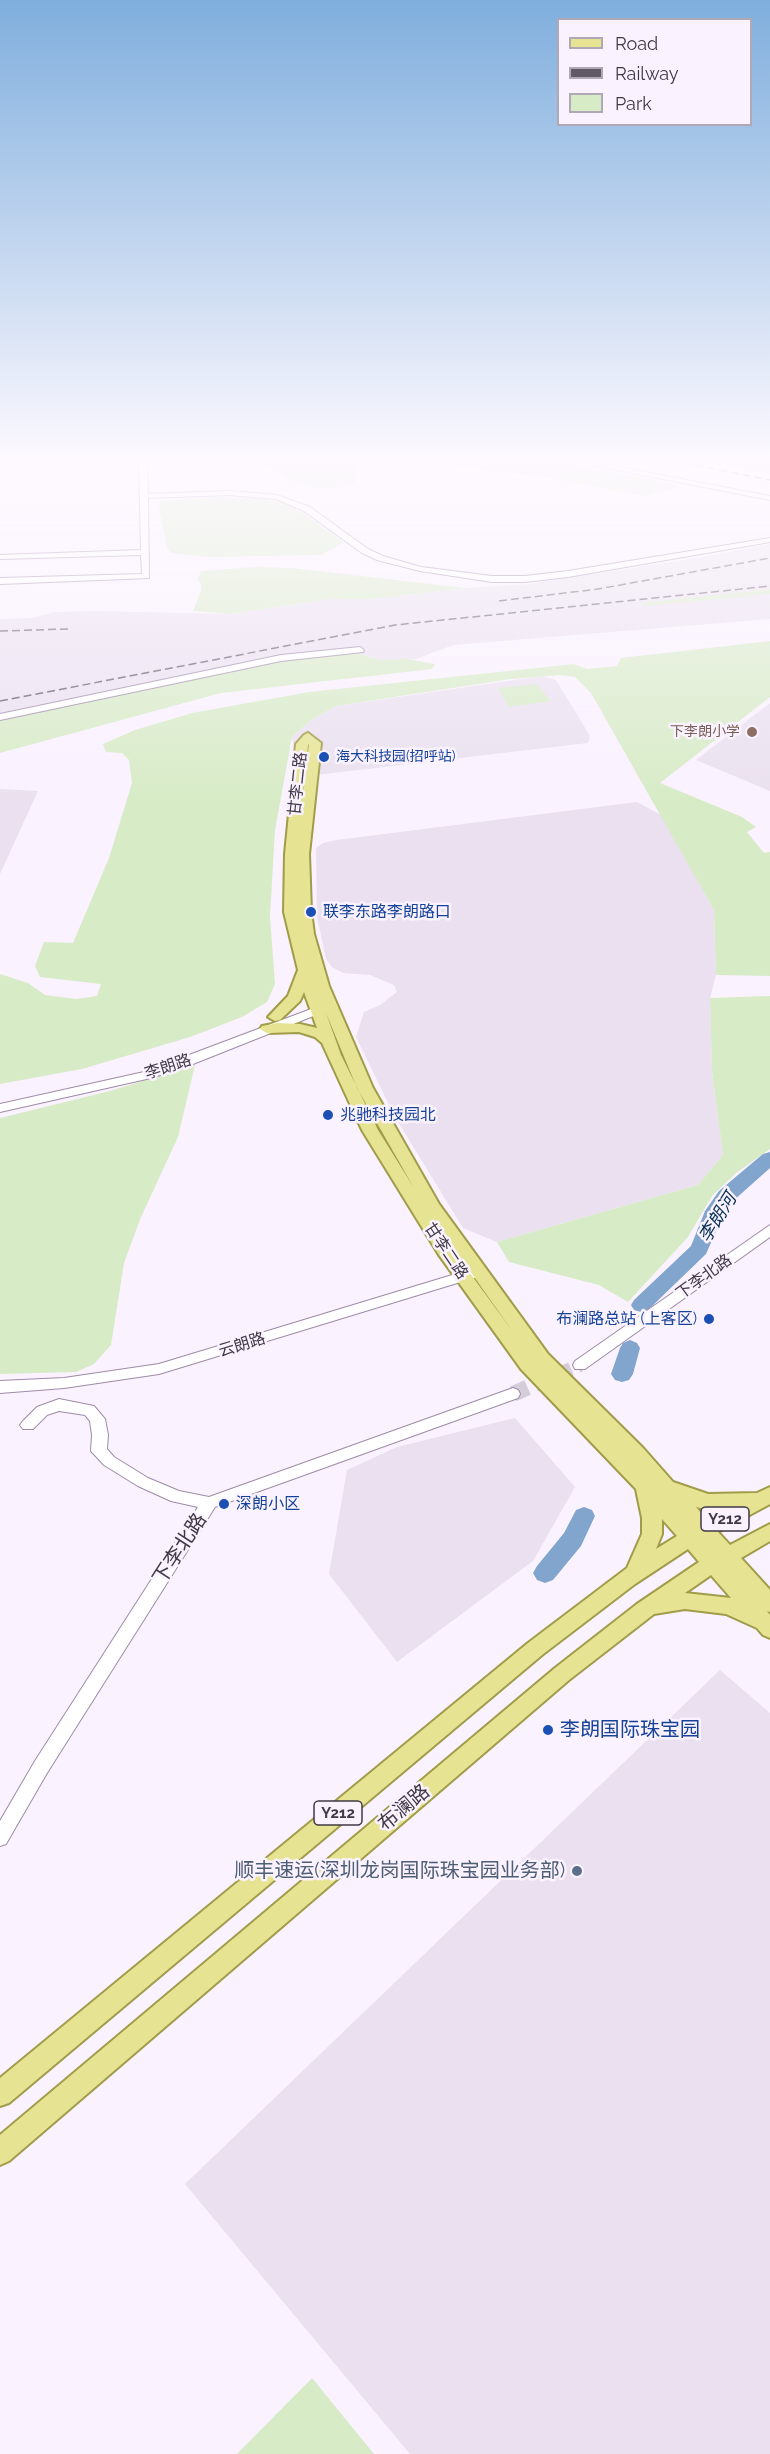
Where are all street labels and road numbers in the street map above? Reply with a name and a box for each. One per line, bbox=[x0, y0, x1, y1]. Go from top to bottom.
street label: 甘李二路 bbox=[285, 751, 311, 817]
street label: 李朗路 bbox=[142, 1050, 194, 1084]
street label: 甘李二路 bbox=[420, 1219, 472, 1283]
street label: 下李北路 bbox=[672, 1250, 736, 1304]
street label: 云朗路 bbox=[216, 1329, 268, 1361]
road number: Y212 bbox=[701, 1507, 749, 1531]
street label: 下李北路 bbox=[148, 1509, 212, 1589]
street label: 布澜路 bbox=[373, 1780, 435, 1836]
road number: Y212 bbox=[314, 1801, 362, 1825]

